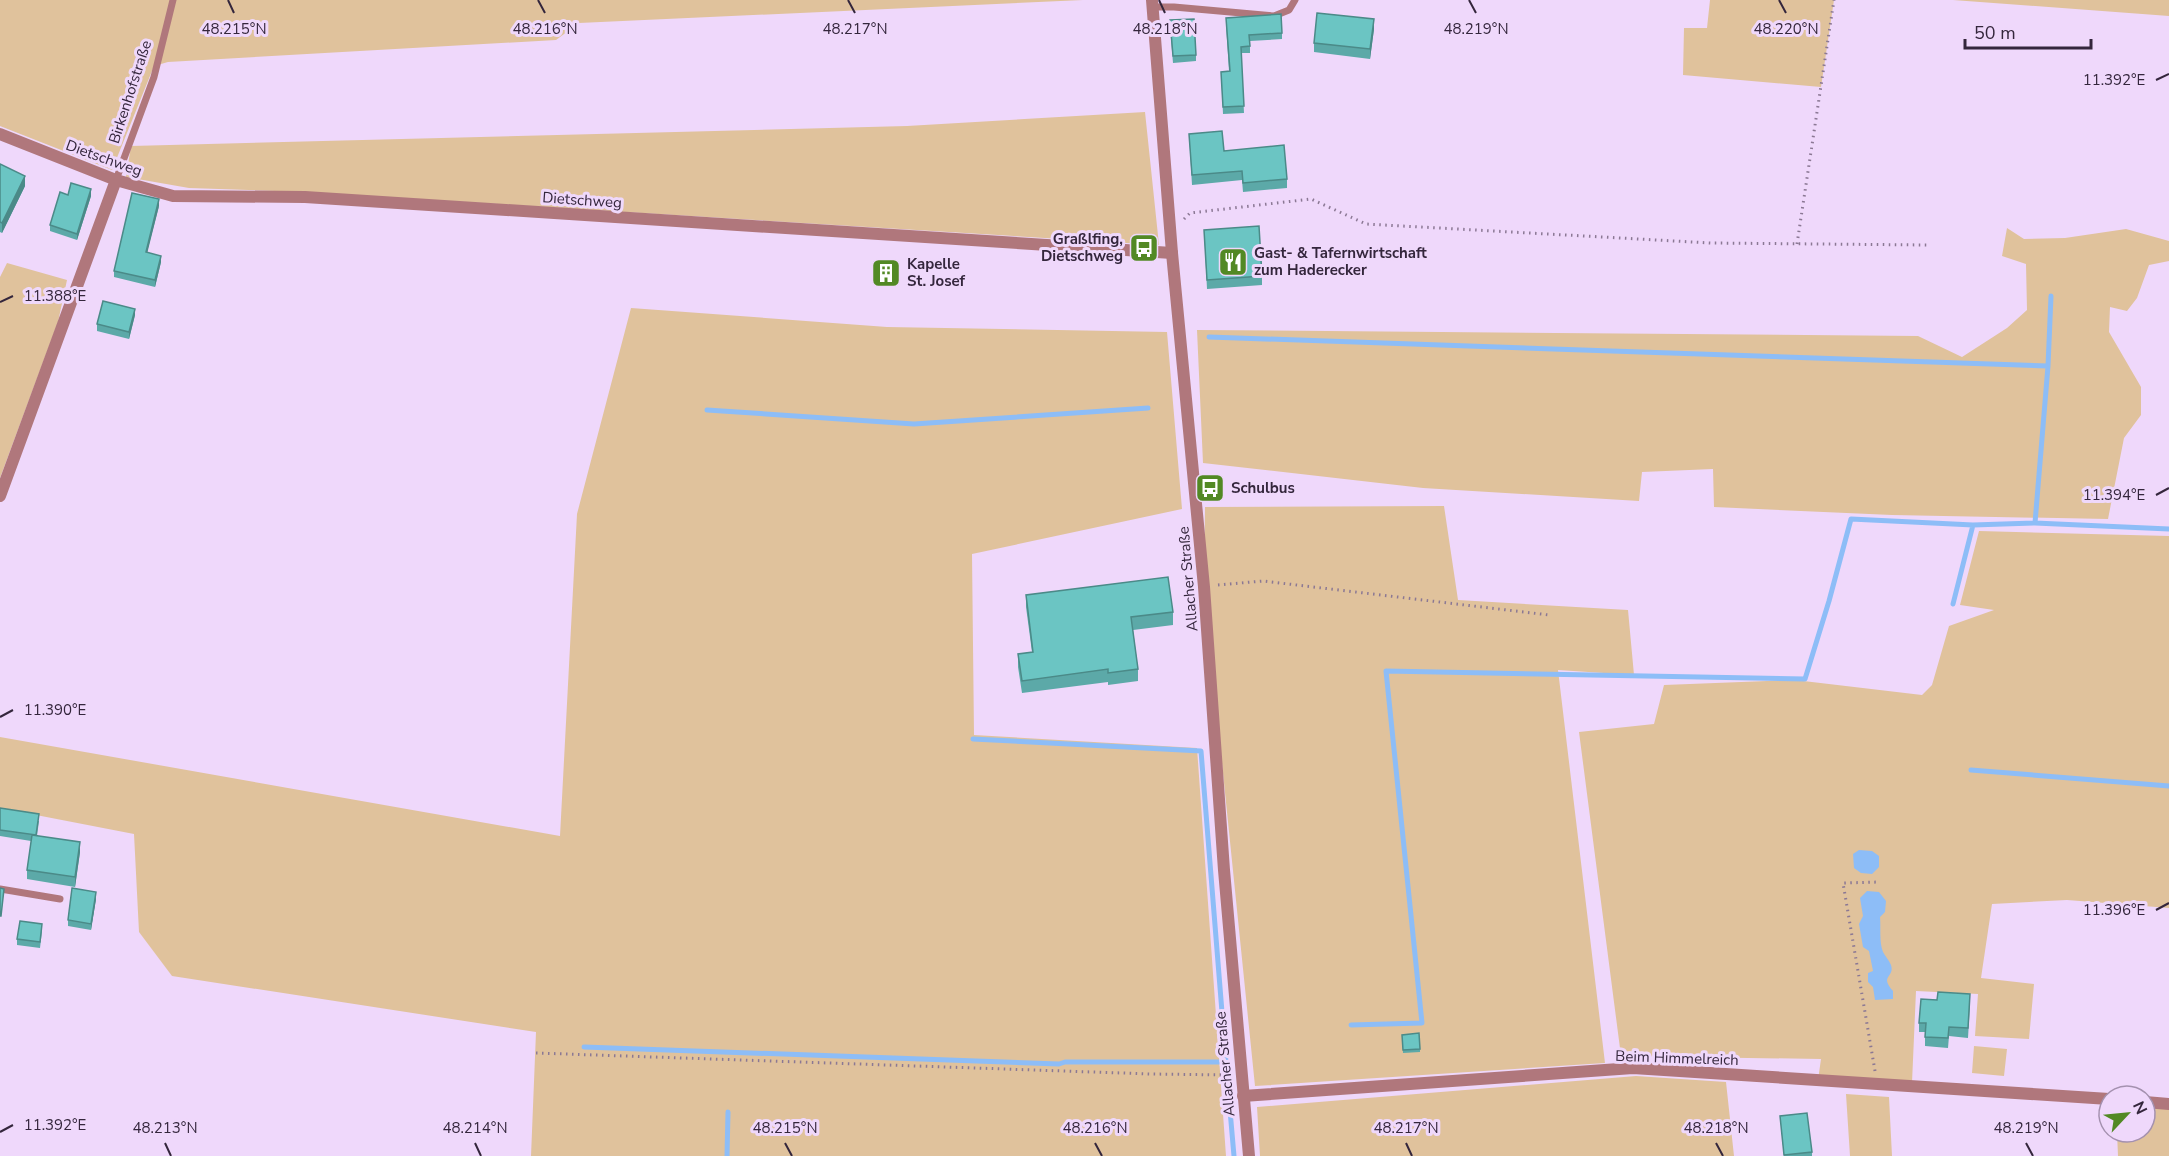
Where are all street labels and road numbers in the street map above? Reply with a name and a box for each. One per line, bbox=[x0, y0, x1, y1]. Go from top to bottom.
street label: Birkenhofstraße bbox=[104, 38, 156, 146]
street label: Dietschweg bbox=[63, 135, 145, 181]
street label: Dietschweg bbox=[542, 187, 622, 213]
street label: Allacher Straße bbox=[1173, 526, 1203, 632]
street label: Allacher Straße bbox=[1210, 1011, 1240, 1117]
street label: Beim Himmelreich bbox=[1615, 1046, 1739, 1070]

